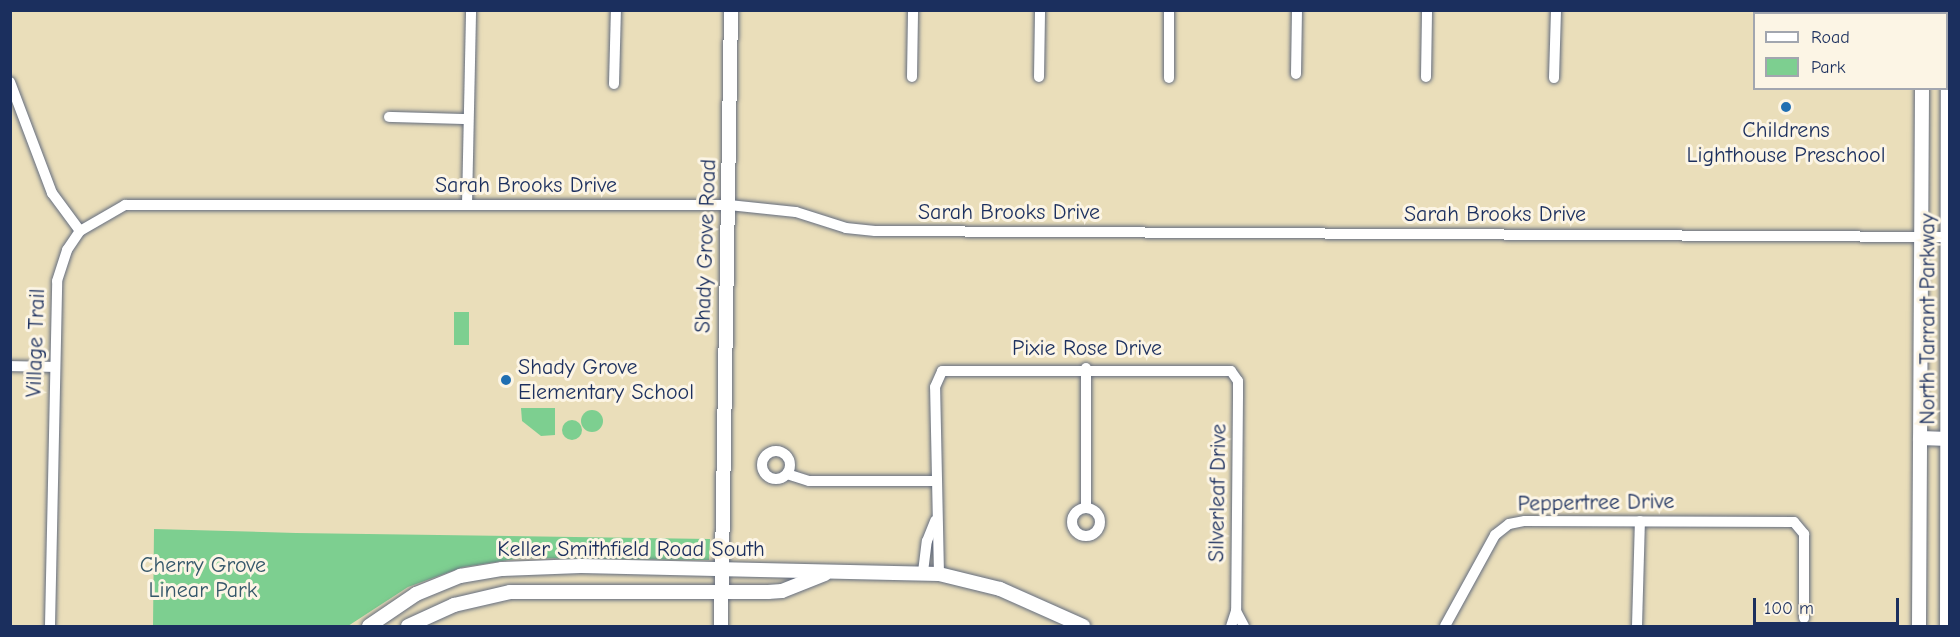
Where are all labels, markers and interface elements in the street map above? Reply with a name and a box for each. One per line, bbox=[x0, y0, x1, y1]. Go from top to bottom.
legend bbox=[1753, 12, 1948, 90]
text: Road bbox=[1811, 27, 1850, 48]
text: Park bbox=[1811, 57, 1845, 78]
marker: Childrens Lighthouse Preschool bbox=[1779, 100, 1793, 114]
place label: Childrens Lighthouse Preschool bbox=[1686, 117, 1886, 168]
street label: Shady Grove Road bbox=[690, 158, 722, 334]
street label: Sarah Brooks Drive bbox=[435, 173, 617, 199]
street label: Sarah Brooks Drive bbox=[918, 200, 1100, 226]
street label: Sarah Brooks Drive bbox=[1404, 202, 1586, 228]
street label: North Tarrant Parkway bbox=[1915, 213, 1941, 425]
street label: Village Trail bbox=[21, 288, 51, 398]
street label: Pixie Rose Drive bbox=[1012, 336, 1162, 362]
place label: Shady Grove Elementary School bbox=[518, 354, 694, 406]
marker: Shady Grove Elementary School bbox=[499, 373, 513, 387]
street label: Silverleaf Drive bbox=[1204, 424, 1232, 562]
street label: Peppertree Drive bbox=[1517, 488, 1675, 518]
street label: Keller Smithfield Road South bbox=[497, 537, 765, 563]
park label: Cherry Grove Linear Park bbox=[140, 552, 266, 604]
scale bar bbox=[1756, 586, 1902, 624]
text: 100 m bbox=[1764, 598, 1814, 619]

